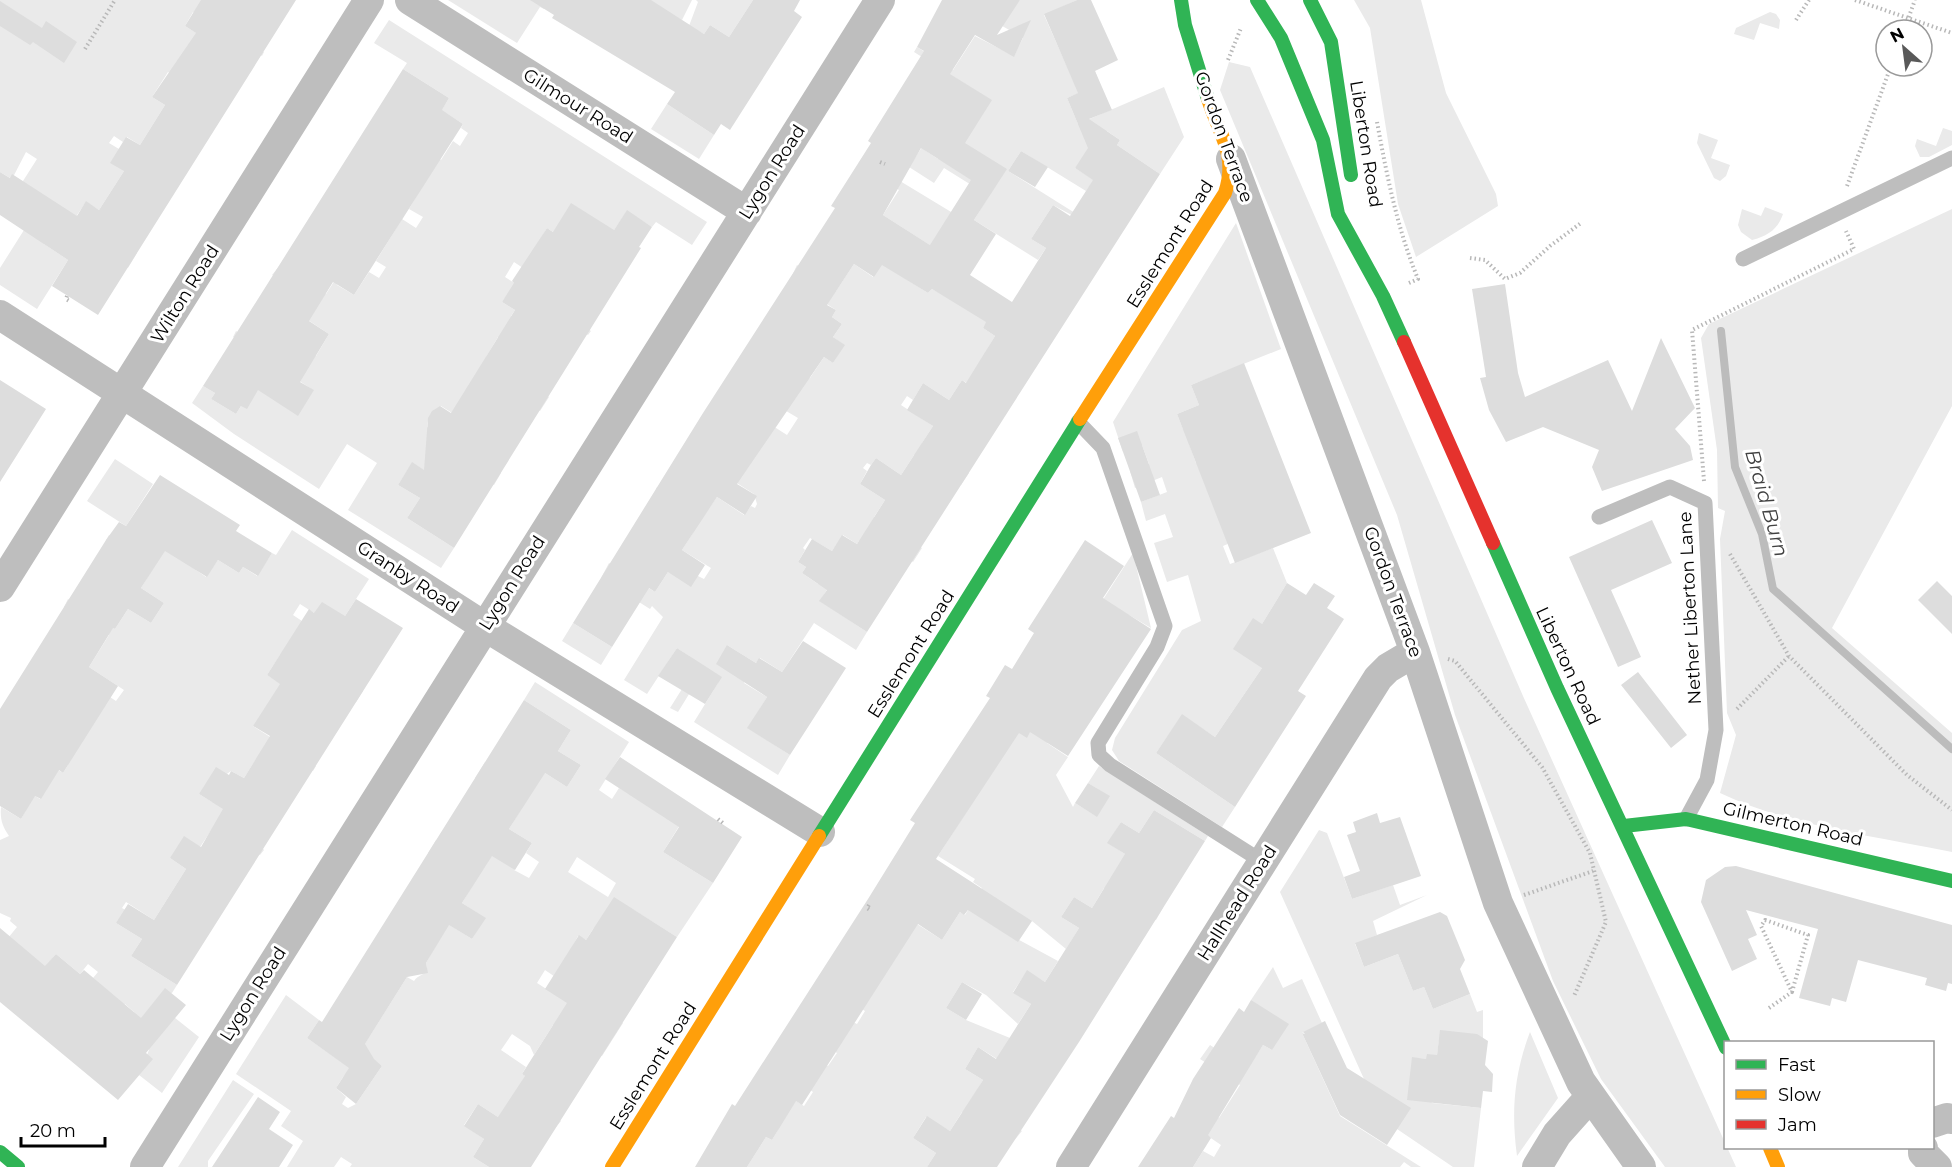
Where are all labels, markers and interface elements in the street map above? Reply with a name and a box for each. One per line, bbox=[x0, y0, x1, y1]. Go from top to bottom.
north arrow bbox=[1874, 18, 1934, 78]
text: N bbox=[1887, 24, 1907, 47]
street label: Gilmour Road bbox=[519, 64, 637, 148]
street label: Gordon Terrace bbox=[1190, 68, 1258, 206]
street label: Liberton Road bbox=[1345, 79, 1387, 209]
street label: Lygon Road bbox=[734, 121, 810, 223]
street label: Esslemont Road bbox=[1122, 176, 1218, 312]
street label: Wilton Road bbox=[146, 241, 224, 347]
water label: Braid Burn bbox=[1740, 447, 1794, 559]
street label: Nether Liberton Lane bbox=[1674, 511, 1706, 705]
street label: Gordon Terrace bbox=[1359, 523, 1427, 661]
street label: Lygon Road bbox=[474, 532, 550, 634]
street label: Granby Road bbox=[353, 536, 463, 618]
street label: Esslemont Road bbox=[863, 586, 959, 722]
street label: Liberton Road bbox=[1531, 603, 1605, 729]
street label: Gilmerton Road bbox=[1721, 797, 1865, 851]
street label: Hallhead Road bbox=[1193, 841, 1281, 965]
street label: Lygon Road bbox=[215, 943, 291, 1045]
street label: Esslemont Road bbox=[605, 998, 701, 1134]
legend bbox=[1724, 1041, 1934, 1149]
text: Fast bbox=[1778, 1054, 1816, 1076]
text: Slow bbox=[1778, 1084, 1821, 1106]
scale bar bbox=[21, 1110, 105, 1148]
text: Jam bbox=[1777, 1114, 1817, 1136]
text: 20 m bbox=[30, 1120, 76, 1142]

